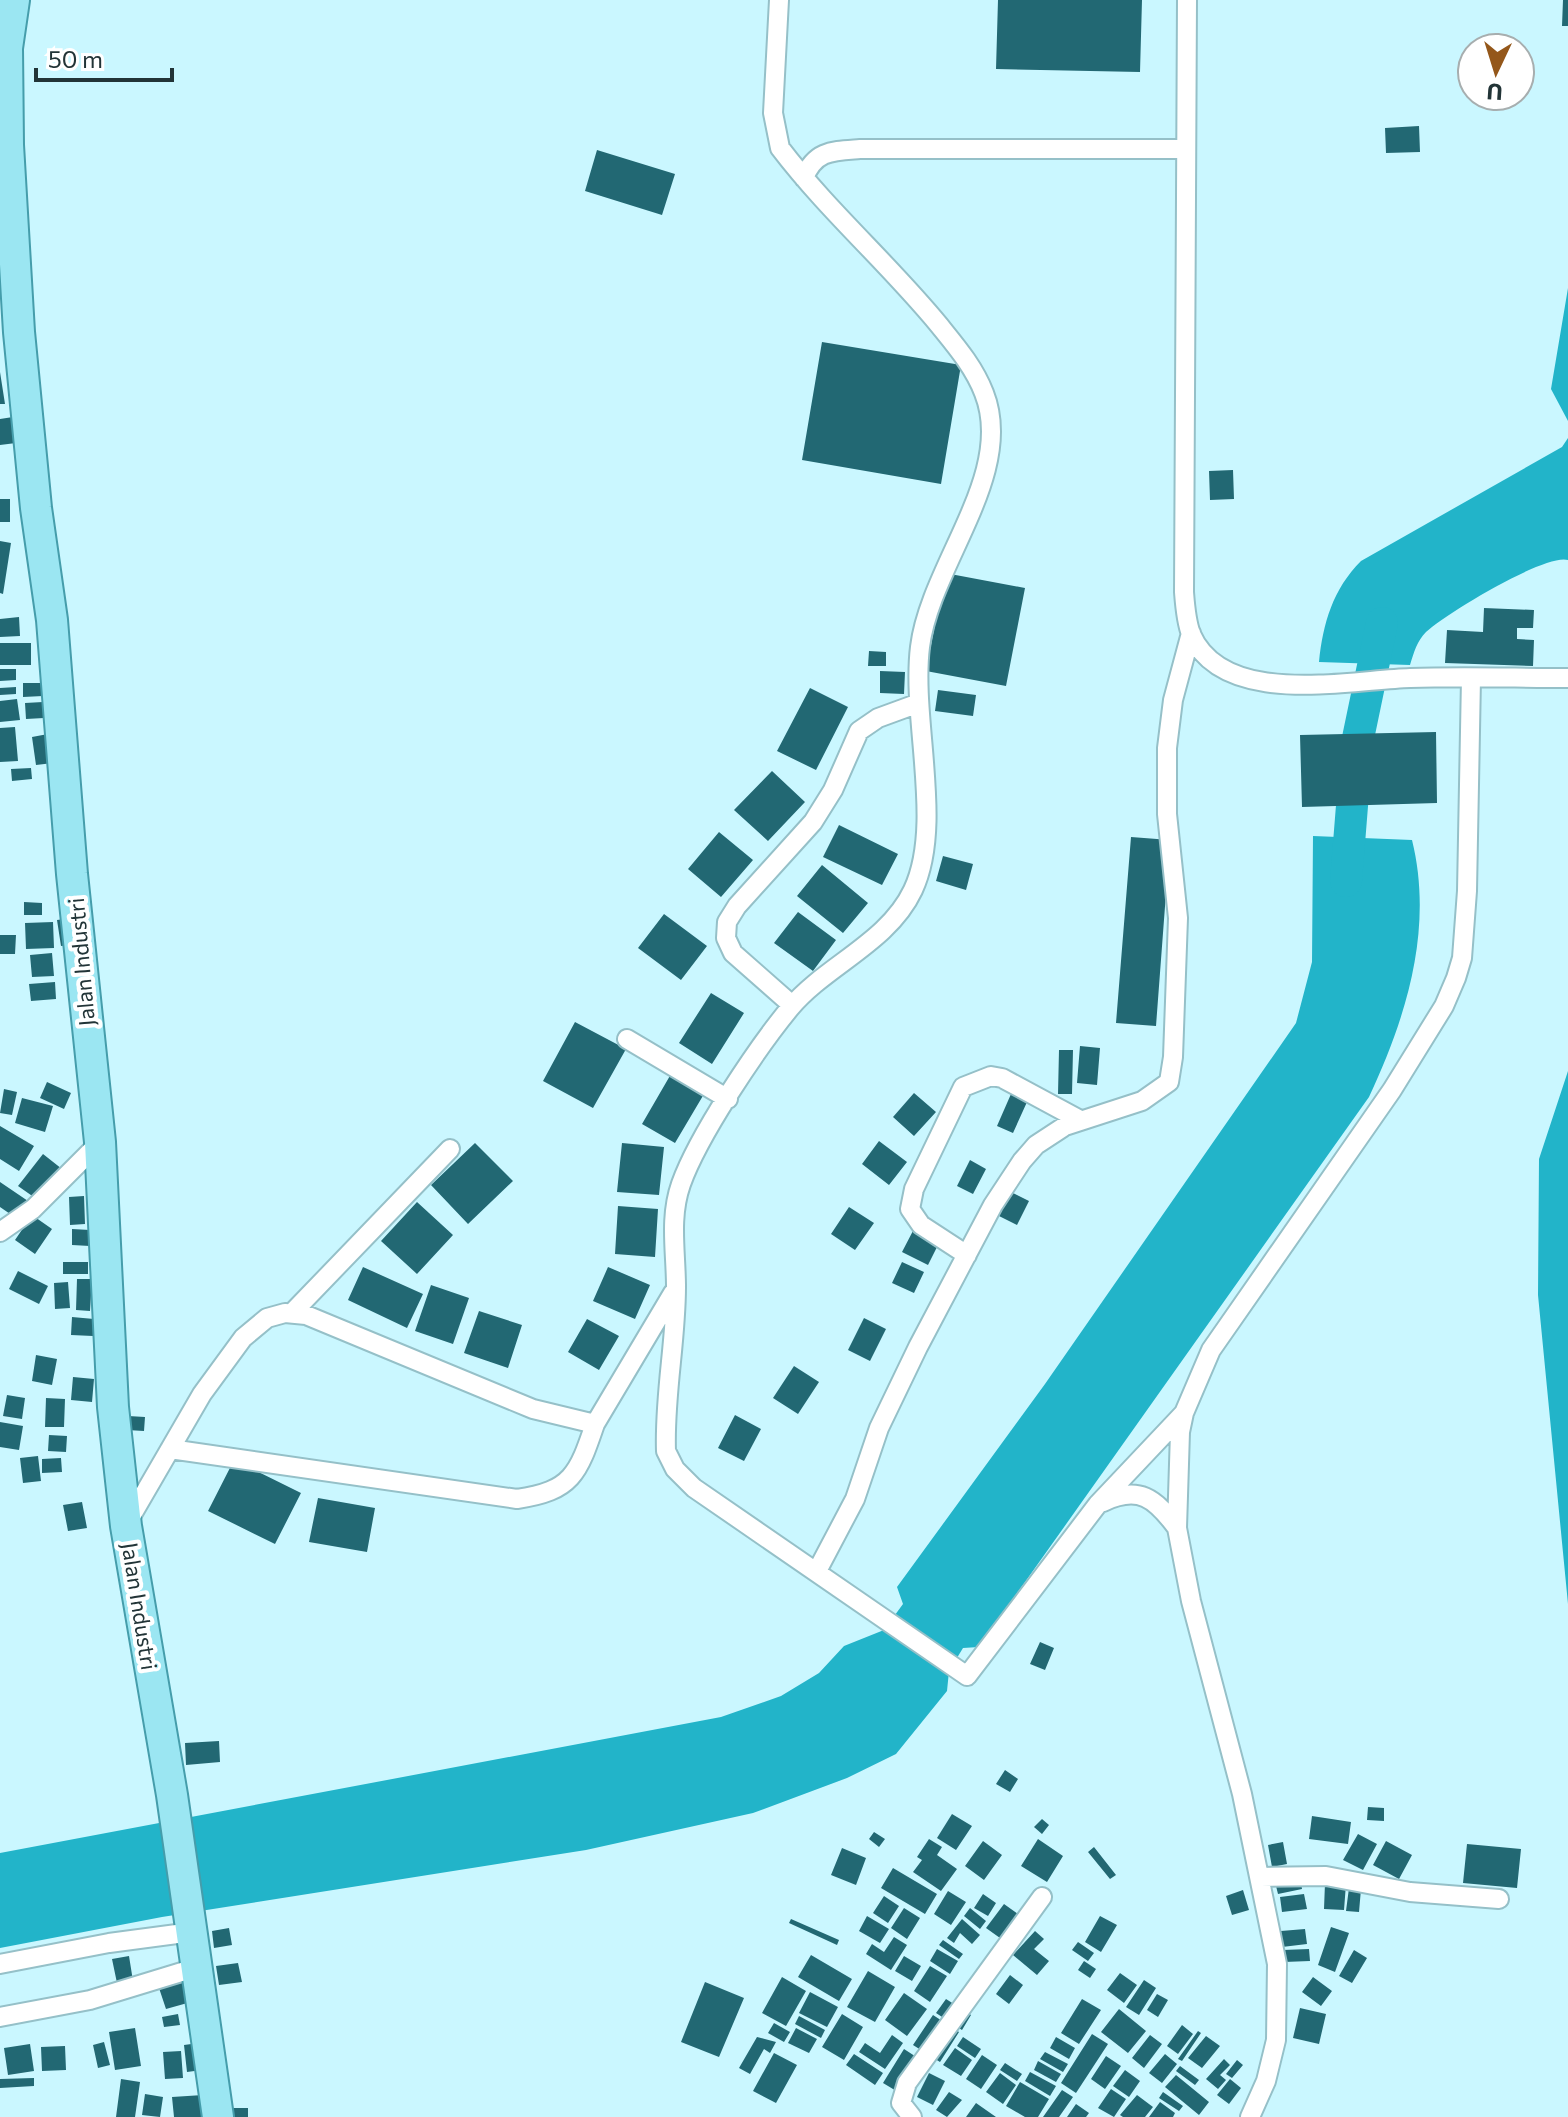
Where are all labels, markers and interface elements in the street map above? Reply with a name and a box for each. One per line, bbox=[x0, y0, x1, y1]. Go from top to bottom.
scale bar bbox=[36, 32, 172, 82]
north arrow bbox=[1456, 32, 1536, 112]
text: 50 m bbox=[48, 44, 103, 73]
text: U bbox=[1486, 78, 1504, 106]
street label: Jalan Industri bbox=[62, 897, 100, 1027]
street label: Jalan Industri bbox=[117, 1540, 163, 1672]

